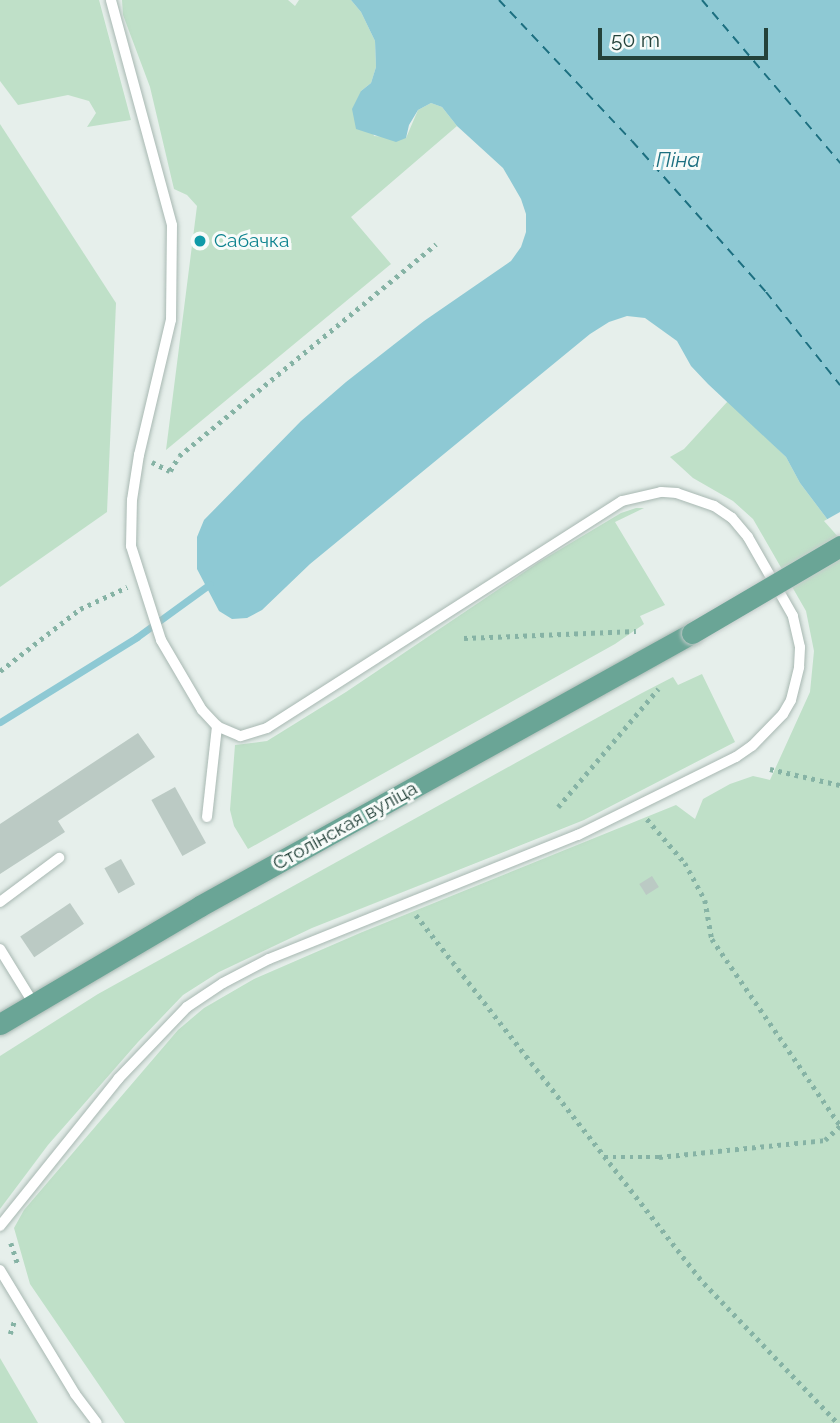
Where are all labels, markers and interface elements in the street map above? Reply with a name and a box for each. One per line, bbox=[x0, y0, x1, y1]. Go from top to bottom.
scale bar bbox=[602, 14, 772, 58]
text: 50 m bbox=[611, 27, 660, 52]
water label: Піна bbox=[656, 147, 700, 173]
place label: Сабачка bbox=[214, 230, 289, 252]
marker: Сабачка bbox=[192, 233, 208, 249]
street label: Столінская вуліца bbox=[269, 777, 421, 875]

